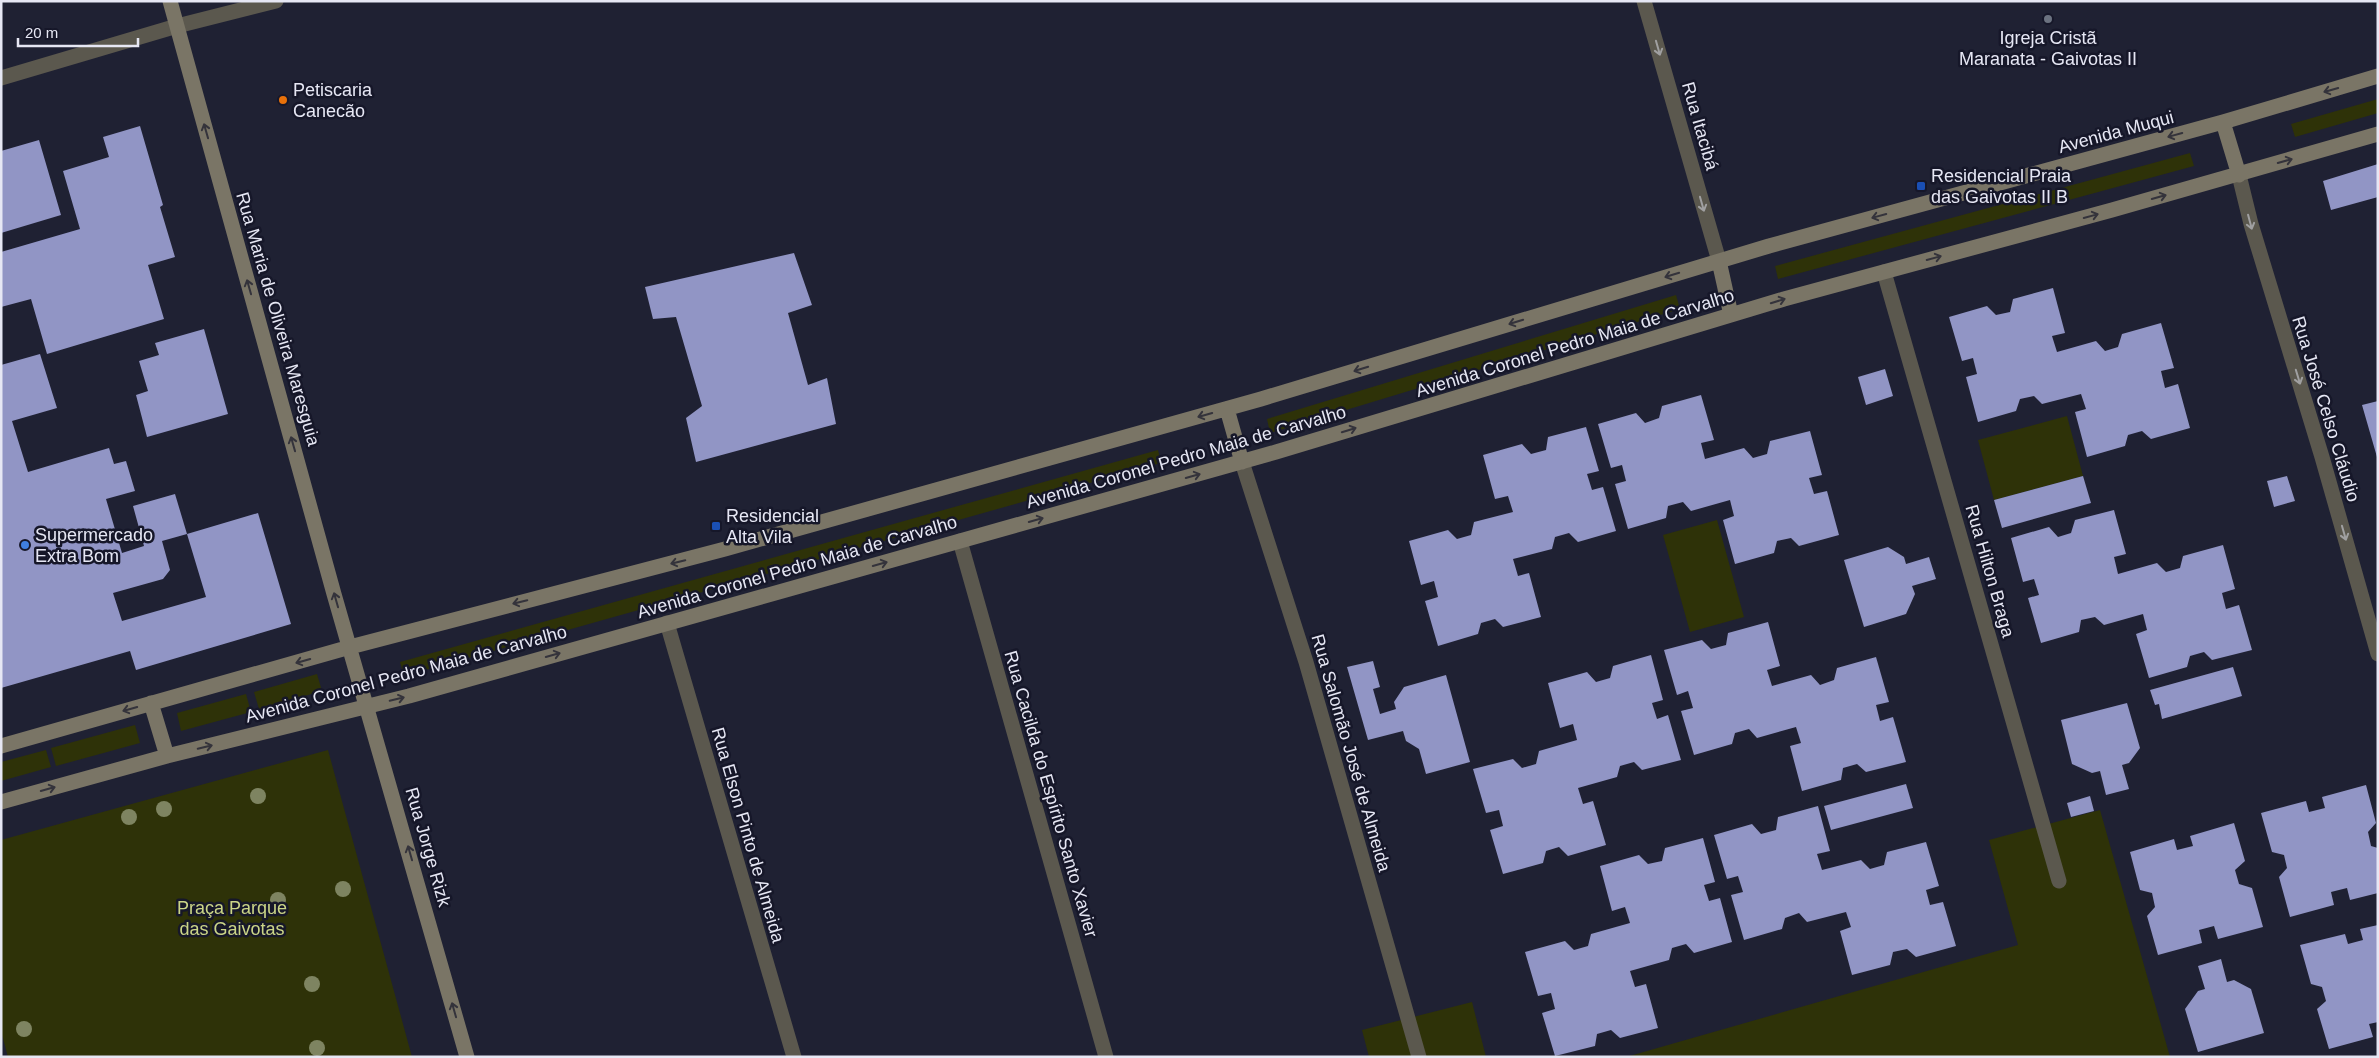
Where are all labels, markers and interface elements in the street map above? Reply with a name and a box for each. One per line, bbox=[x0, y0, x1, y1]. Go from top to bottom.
marker: Igreja Cristã Maranata - Gaivotas II bbox=[2042, 13, 2054, 25]
scale bar bbox=[18, 15, 138, 47]
text: 20 m bbox=[25, 24, 58, 41]
place label: Igreja Cristã Maranata - Gaivotas II bbox=[1959, 28, 2137, 69]
one-way arrow bbox=[1653, 40, 1663, 56]
street label: Rua Itacibá bbox=[1678, 79, 1722, 173]
place label: Petiscaria Canecão bbox=[293, 80, 373, 121]
one-way arrow bbox=[2323, 86, 2339, 96]
marker: Petiscaria Canecão bbox=[277, 94, 289, 106]
street label: Avenida Muqui bbox=[2056, 107, 2176, 157]
one-way arrow bbox=[201, 123, 210, 139]
one-way arrow bbox=[2168, 131, 2184, 141]
one-way arrow bbox=[2277, 155, 2293, 165]
place label: Residencial Praia das Gaivotas II B bbox=[1931, 166, 2072, 207]
marker: Residencial Praia das Gaivotas II B bbox=[1915, 180, 1927, 192]
street label: Rua Maria de Oliveira Maresguia bbox=[232, 190, 324, 449]
one-way arrow bbox=[2150, 192, 2166, 201]
one-way arrow bbox=[1698, 196, 1708, 212]
one-way arrow bbox=[2083, 211, 2099, 220]
one-way arrow bbox=[1871, 212, 1887, 222]
one-way arrow bbox=[2246, 214, 2255, 230]
one-way arrow bbox=[1926, 253, 1942, 263]
one-way arrow bbox=[1664, 271, 1680, 281]
one-way arrow bbox=[244, 280, 254, 296]
street label: Avenida Coronel Pedro Maia de Carvalho bbox=[1413, 285, 1737, 401]
one-way arrow bbox=[1769, 296, 1785, 306]
street label: Rua José Celso Cláudio bbox=[2288, 314, 2364, 504]
one-way arrow bbox=[1509, 318, 1525, 328]
one-way arrow bbox=[1353, 365, 1369, 375]
one-way arrow bbox=[2294, 369, 2303, 385]
street label: Avenida Coronel Pedro Maia de Carvalho bbox=[1024, 402, 1348, 512]
one-way arrow bbox=[1197, 411, 1213, 420]
one-way arrow bbox=[1340, 425, 1356, 435]
one-way arrow bbox=[288, 436, 297, 452]
one-way arrow bbox=[1184, 470, 1200, 480]
street label: Rua Hilton Braga bbox=[1961, 502, 2019, 641]
place label: Residencial Alta Vila bbox=[726, 506, 819, 547]
street label: Avenida Coronel Pedro Maia de Carvalho bbox=[635, 512, 959, 622]
one-way arrow bbox=[1028, 514, 1044, 524]
marker: Residencial Alta Vila bbox=[710, 520, 722, 532]
place label: Supermercado Extra Bom bbox=[35, 525, 153, 566]
one-way arrow bbox=[2340, 525, 2349, 541]
marker: Supermercado Extra Bom bbox=[19, 539, 31, 551]
one-way arrow bbox=[670, 557, 686, 567]
one-way arrow bbox=[871, 558, 887, 568]
one-way arrow bbox=[331, 593, 341, 609]
one-way arrow bbox=[513, 598, 529, 607]
street label: Avenida Coronel Pedro Maia de Carvalho bbox=[243, 621, 569, 727]
street label: Rua Salomão José de Almeida bbox=[1307, 632, 1395, 875]
street label: Rua Cacilda do Espírito Santo Xavier bbox=[1000, 648, 1102, 940]
one-way arrow bbox=[545, 650, 561, 659]
one-way arrow bbox=[296, 656, 312, 666]
one-way arrow bbox=[388, 694, 404, 703]
one-way arrow bbox=[122, 705, 138, 715]
street label: Rua Elson Pinto de Almeida bbox=[708, 725, 789, 946]
one-way arrow bbox=[197, 742, 213, 751]
one-way arrow bbox=[40, 784, 56, 794]
street label: Rua Jorge Rizk bbox=[401, 785, 455, 910]
one-way arrow bbox=[405, 846, 414, 862]
park label: Praça Parque das Gaivotas bbox=[177, 898, 287, 939]
one-way arrow bbox=[449, 1002, 459, 1018]

